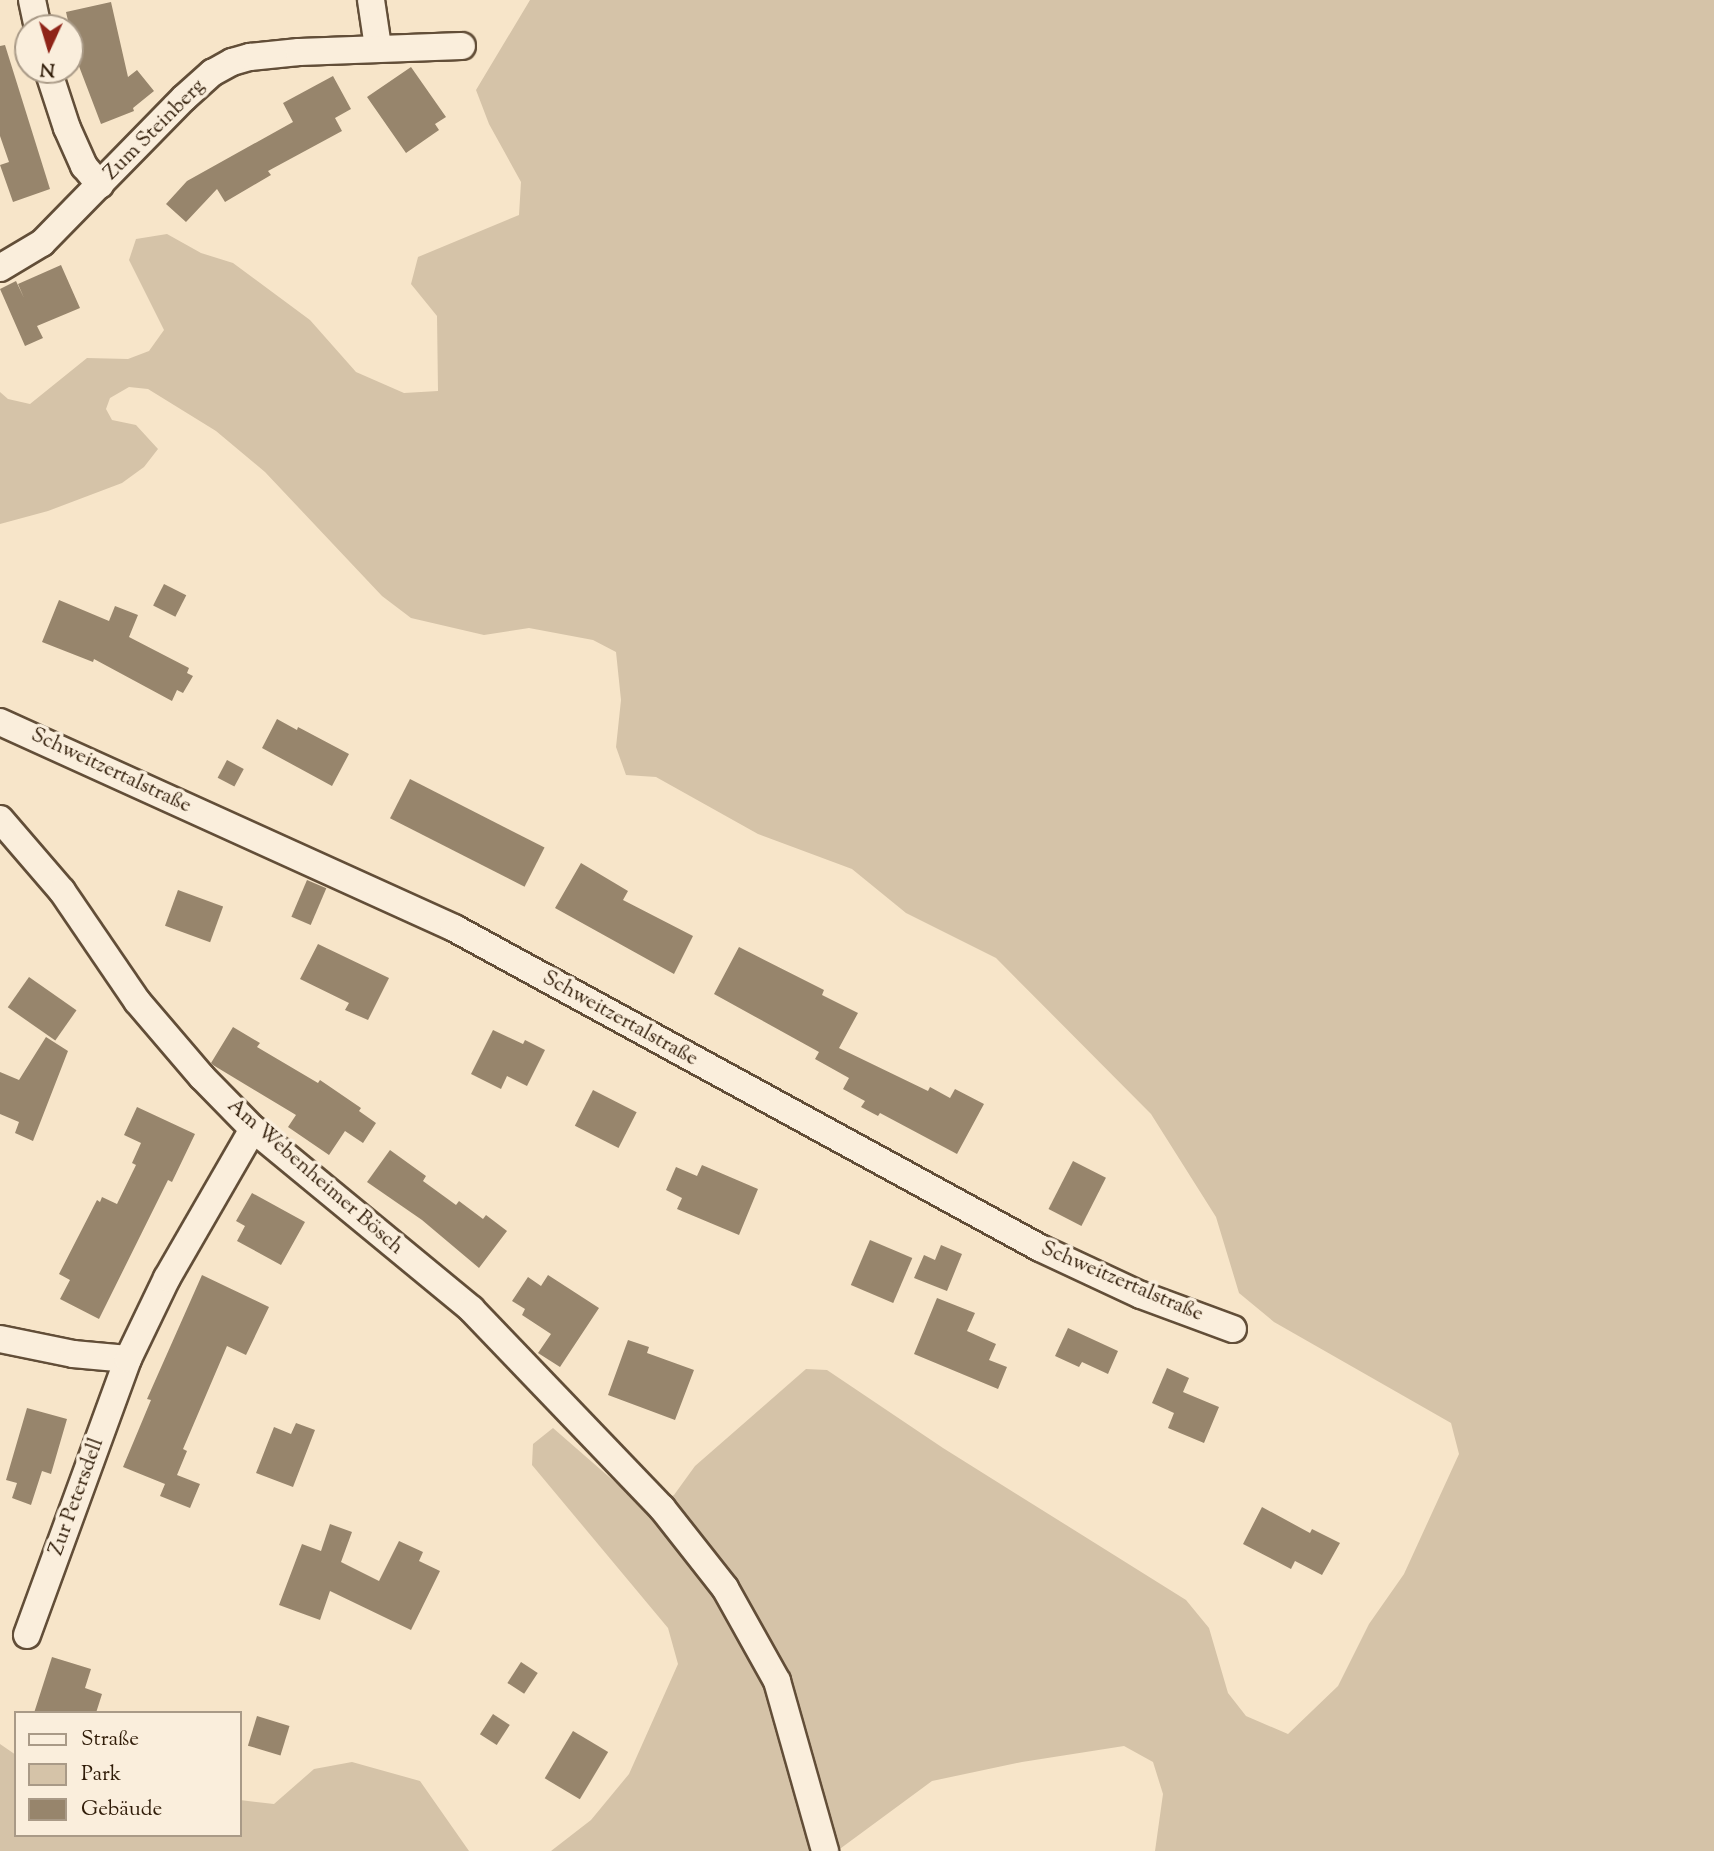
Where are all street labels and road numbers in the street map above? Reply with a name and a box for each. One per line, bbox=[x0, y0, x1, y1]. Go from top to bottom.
street label: Zum Steinberg bbox=[99, 74, 211, 186]
street label: Schweitzertalstraße bbox=[27, 723, 195, 819]
street label: Schweitzertalstraße bbox=[538, 966, 702, 1072]
street label: Am Webenheimer Bösch bbox=[222, 1094, 408, 1260]
street label: Schweitzertalstraße bbox=[1037, 1236, 1207, 1328]
street label: Zur Petersdell bbox=[44, 1435, 110, 1559]

